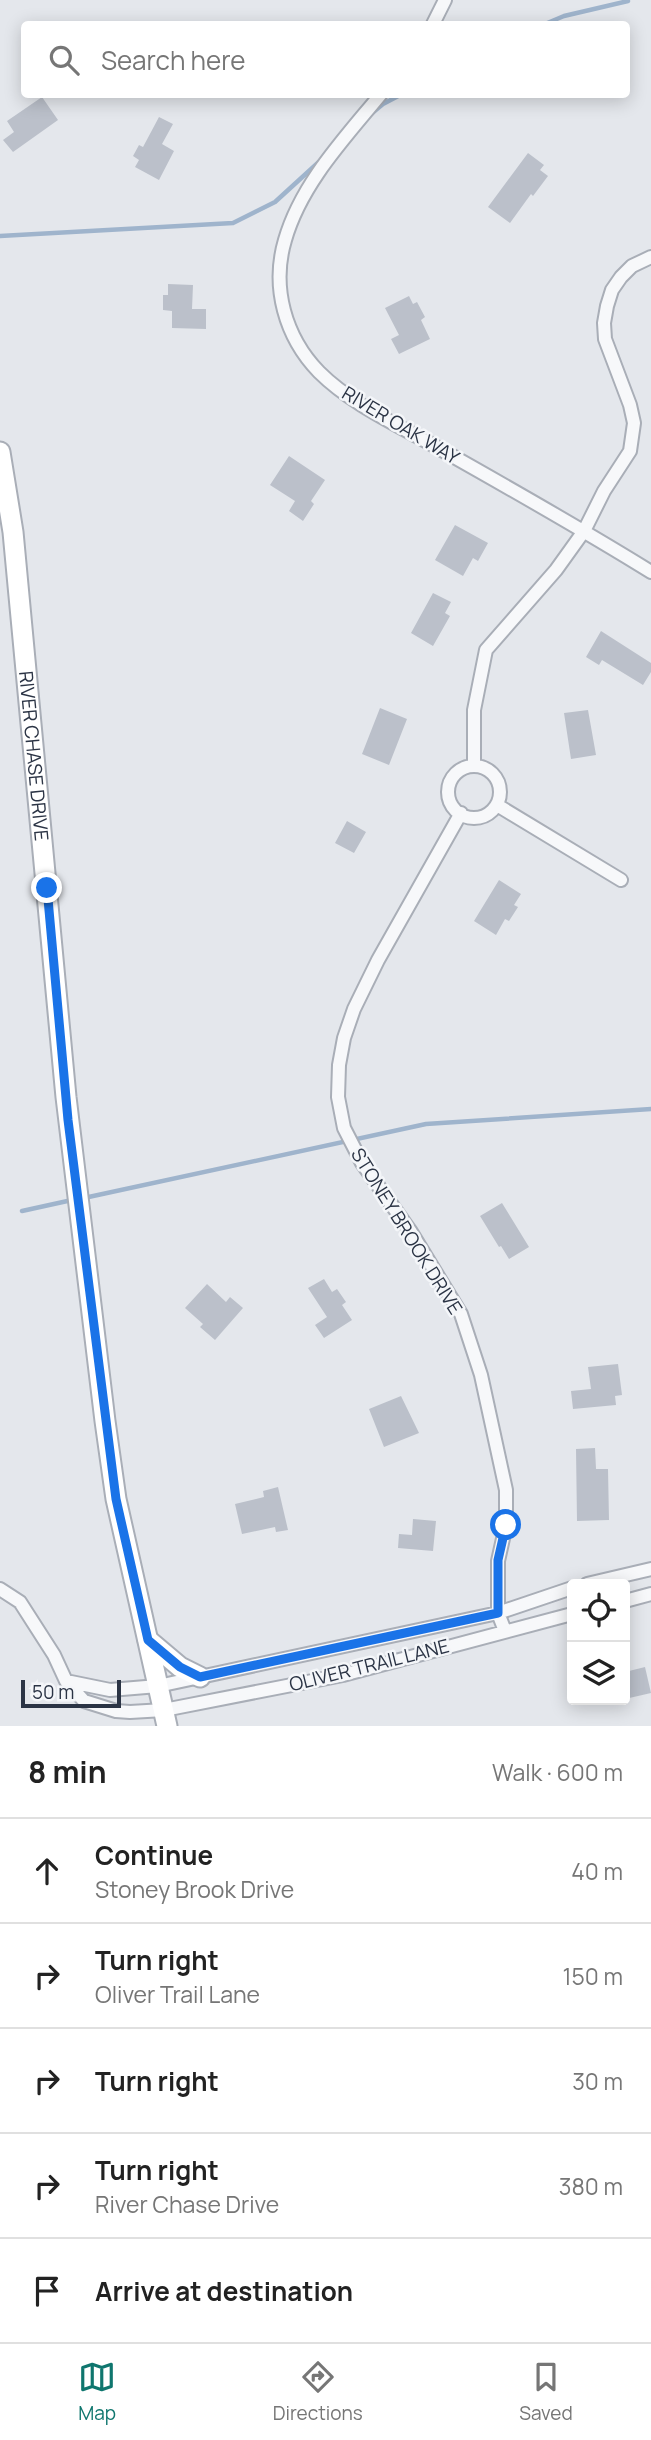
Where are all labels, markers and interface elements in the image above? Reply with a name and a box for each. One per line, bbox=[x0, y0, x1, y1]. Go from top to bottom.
search box bbox=[21, 21, 630, 98]
icon: search bbox=[45, 41, 83, 79]
text: Search here bbox=[101, 42, 246, 78]
street label: RIVER OAK WAY bbox=[338, 380, 465, 470]
street label: RIVER CHASE DRIVE bbox=[13, 670, 55, 842]
route end bbox=[31, 872, 62, 903]
street label: STONEY BROOK DRIVE bbox=[345, 1143, 469, 1319]
route start bbox=[490, 1509, 521, 1540]
map controls bbox=[567, 1579, 630, 1705]
button: locate bbox=[567, 1579, 630, 1642]
street label: OLIVER TRAIL LANE bbox=[286, 1633, 452, 1697]
button: layers bbox=[567, 1642, 630, 1705]
scale bar bbox=[21, 1677, 121, 1709]
text: 50 m bbox=[32, 1679, 74, 1705]
text: 8 min bbox=[28, 1751, 107, 1792]
text: Walk · 600 m bbox=[492, 1756, 623, 1788]
text: Continue bbox=[95, 1837, 213, 1873]
icon: ahead bbox=[28, 1852, 66, 1890]
text: 40 m bbox=[571, 1855, 623, 1887]
text: Stoney Brook Drive bbox=[95, 1873, 294, 1905]
text: Turn right bbox=[95, 1942, 219, 1978]
icon: right bbox=[28, 1957, 66, 1995]
text: 150 m bbox=[563, 1960, 623, 1992]
text: Oliver Trail Lane bbox=[95, 1978, 260, 2010]
icon: right bbox=[28, 2062, 66, 2100]
text: Turn right bbox=[95, 2063, 219, 2099]
text: 30 m bbox=[572, 2065, 623, 2097]
text: Turn right bbox=[95, 2152, 219, 2188]
icon: right bbox=[28, 2167, 66, 2205]
text: 380 m bbox=[559, 2170, 623, 2202]
text: River Chase Drive bbox=[95, 2188, 279, 2220]
icon: arrive bbox=[28, 2272, 66, 2310]
text: Arrive at destination bbox=[95, 2273, 353, 2309]
tab: Map bbox=[78, 2358, 116, 2426]
tab: Directions bbox=[273, 2358, 363, 2426]
tab: Saved bbox=[519, 2358, 573, 2426]

